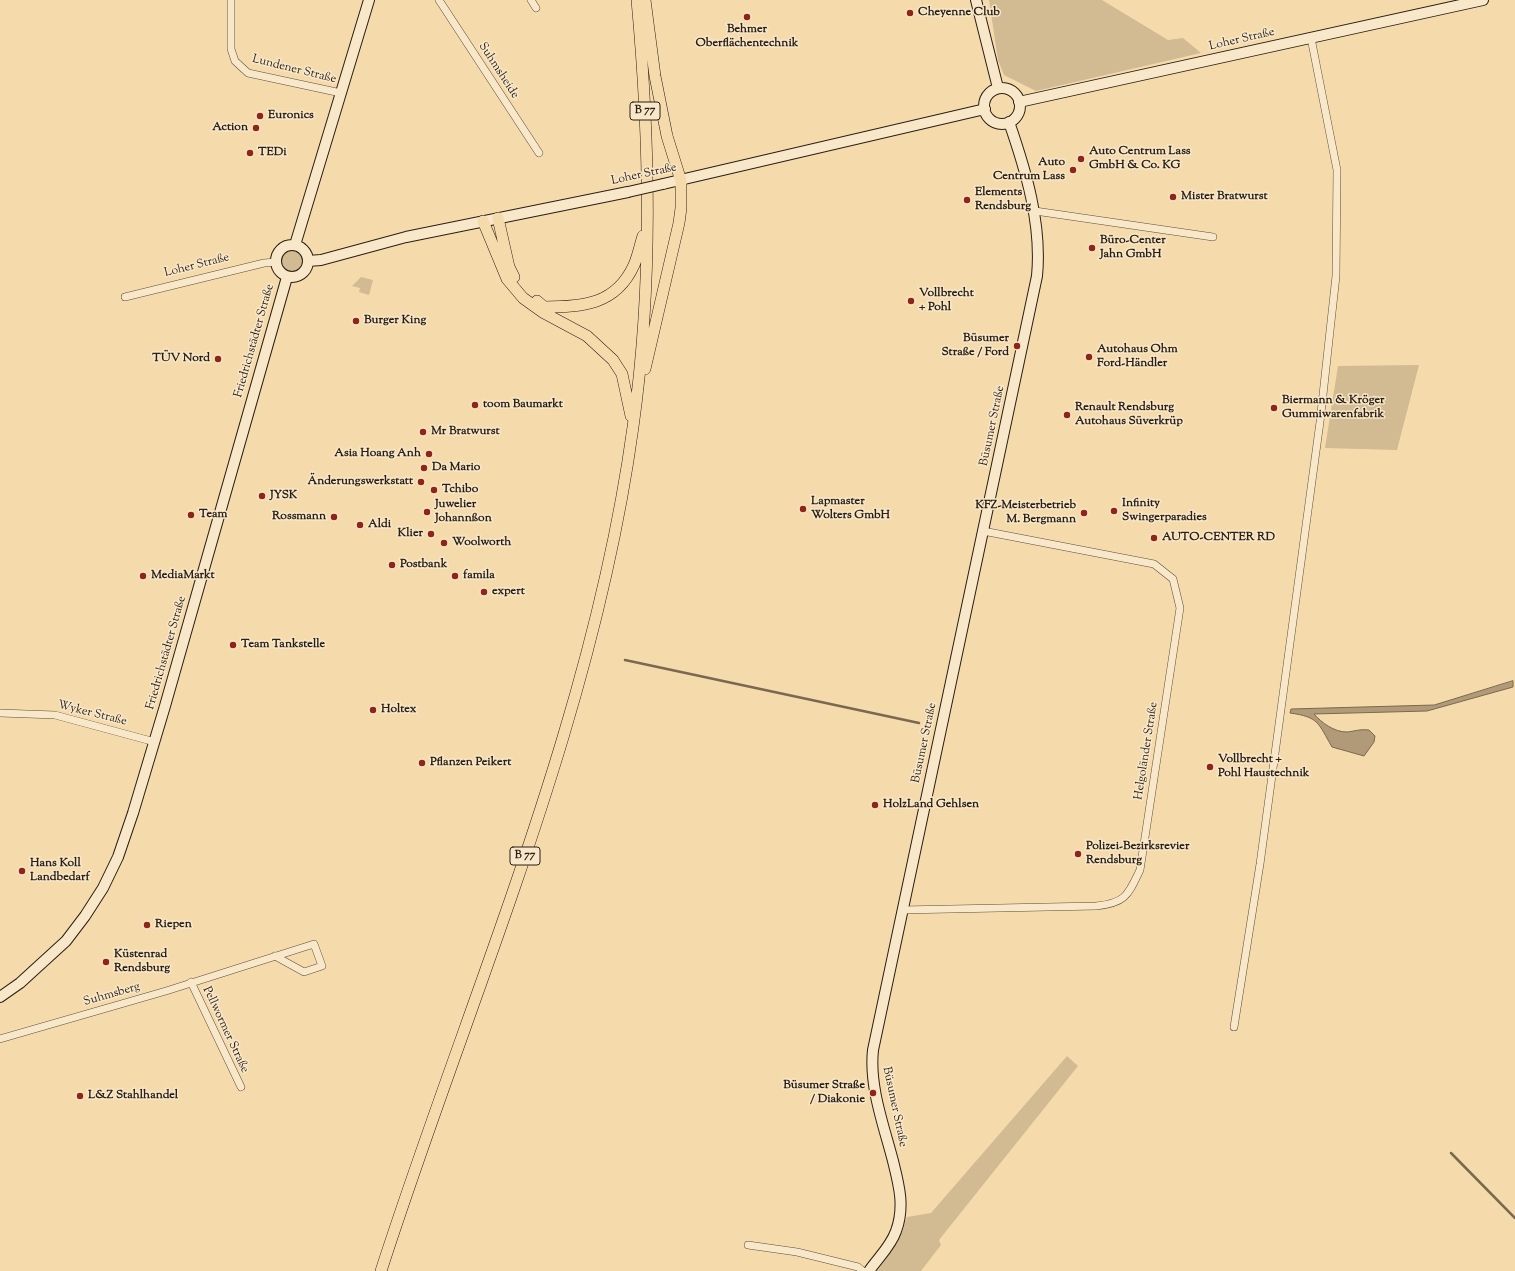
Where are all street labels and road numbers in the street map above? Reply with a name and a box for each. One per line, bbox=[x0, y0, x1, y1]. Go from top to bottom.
street label: Loher Straße bbox=[1208, 26, 1276, 54]
street label: Suhmsheide bbox=[475, 40, 521, 102]
street label: Lundener Straße bbox=[250, 53, 338, 87]
road number: B 77 bbox=[630, 102, 660, 120]
street label: Loher Straße bbox=[610, 161, 678, 189]
street label: Loher Straße bbox=[163, 251, 231, 281]
street label: Friedrichstädter Straße bbox=[232, 282, 278, 400]
street label: Büsumer Straße bbox=[977, 385, 1009, 467]
street label: Friedrichstädter Straße bbox=[144, 594, 190, 712]
street label: Wyker Straße bbox=[56, 698, 128, 730]
street label: Helgoländer Straße bbox=[1132, 701, 1162, 801]
street label: Büsumer Straße bbox=[909, 702, 941, 784]
road number: B 77 bbox=[510, 847, 540, 865]
street label: Suhmsberg bbox=[82, 980, 142, 1010]
street label: Pellwormer Straße bbox=[199, 984, 251, 1076]
street label: Büsumer Straße bbox=[878, 1066, 910, 1148]

